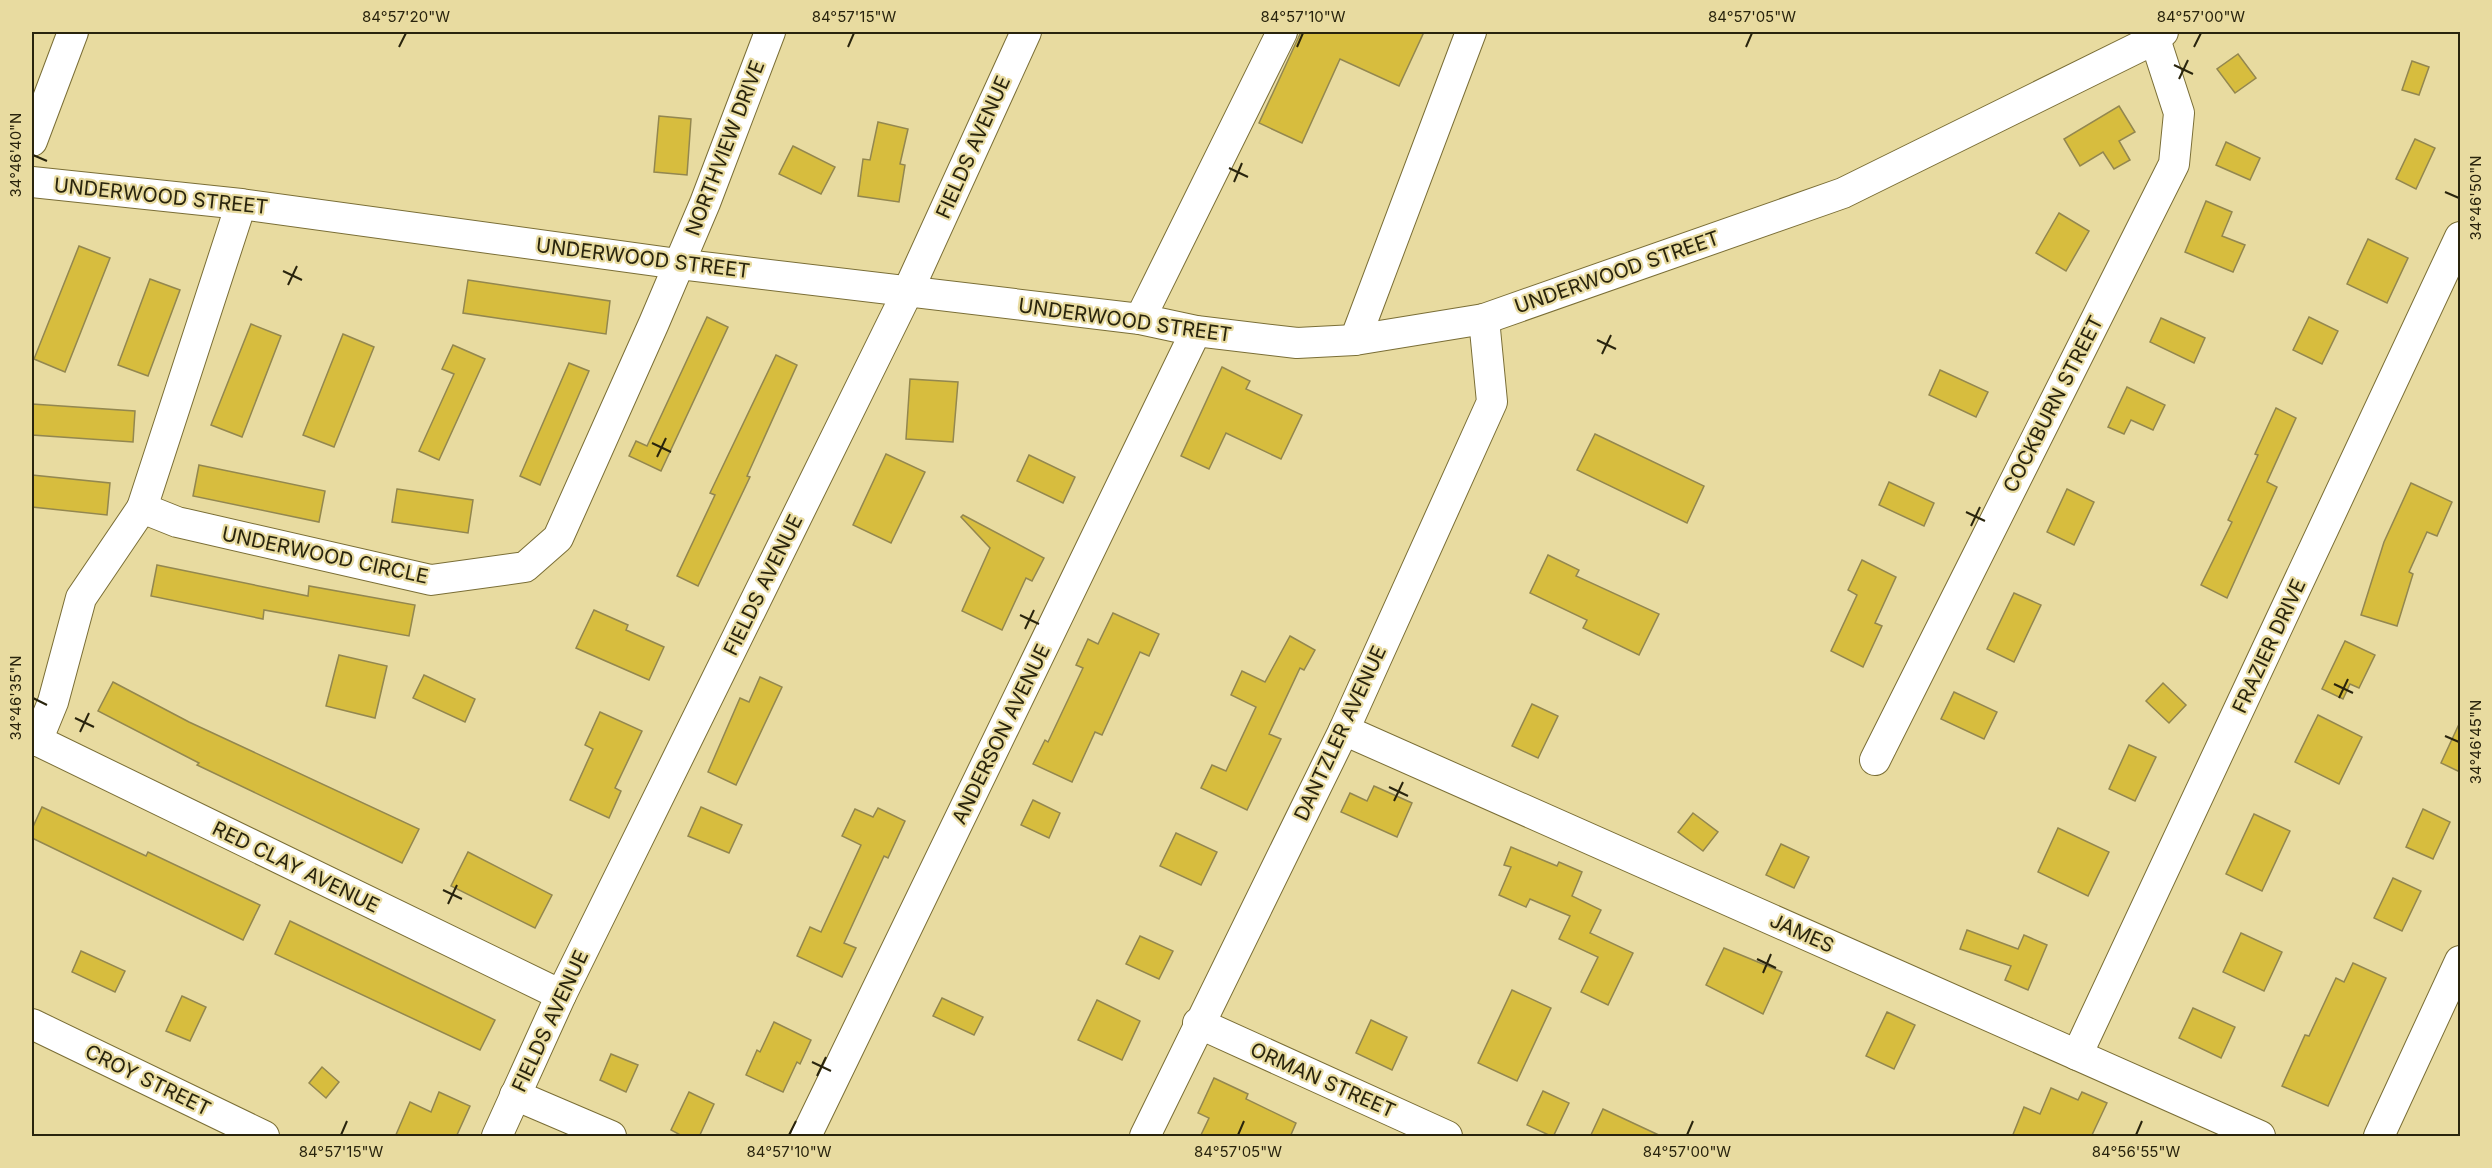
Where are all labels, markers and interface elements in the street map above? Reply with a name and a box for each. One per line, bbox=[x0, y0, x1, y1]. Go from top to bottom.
text: 84°57'20"W bbox=[362, 7, 450, 26]
text: 84°57'15"W bbox=[812, 7, 897, 26]
text: 84°57'10"W bbox=[1261, 7, 1346, 26]
text: 84°57'05"W bbox=[1708, 7, 1796, 26]
text: 84°57'00"W bbox=[2157, 7, 2245, 26]
street label: NORTHVIEW DRIVE bbox=[680, 57, 770, 239]
street label: FIELDS AVENUE bbox=[931, 72, 1015, 222]
text: 34°46'40"N bbox=[6, 113, 25, 197]
text: 34°46'50"N bbox=[2466, 155, 2485, 241]
street label: UNDERWOOD STREET bbox=[53, 173, 269, 219]
street label: UNDERWOOD STREET bbox=[1511, 226, 1723, 318]
street label: UNDERWOOD STREET bbox=[535, 233, 751, 283]
street label: UNDERWOOD STREET bbox=[1017, 293, 1233, 347]
street label: COCKBURN STREET bbox=[1998, 312, 2108, 496]
street label: FIELDS AVENUE bbox=[719, 511, 807, 659]
street label: UNDERWOOD CIRCLE bbox=[220, 521, 430, 589]
street label: FRAZIER DRIVE bbox=[2227, 575, 2311, 717]
street label: ANDERSON AVENUE bbox=[947, 640, 1055, 828]
street label: DANTZLER AVENUE bbox=[1289, 642, 1391, 824]
text: 34°46'35"N bbox=[6, 656, 25, 740]
text: 34°46'45"N bbox=[2466, 700, 2485, 784]
street label: RED CLAY AVENUE bbox=[209, 816, 383, 918]
street label: JAMES bbox=[1766, 908, 1838, 958]
street label: FIELDS AVENUE bbox=[507, 946, 593, 1096]
street label: ORMAN STREET bbox=[1247, 1037, 1399, 1123]
street label: CROY STREET bbox=[81, 1039, 215, 1121]
text: 84°57'15"W bbox=[299, 1142, 384, 1161]
text: 84°57'10"W bbox=[747, 1142, 832, 1161]
text: 84°57'05"W bbox=[1194, 1142, 1282, 1161]
text: 84°57'00"W bbox=[1643, 1142, 1731, 1161]
text: 84°56'55"W bbox=[2092, 1142, 2180, 1161]

